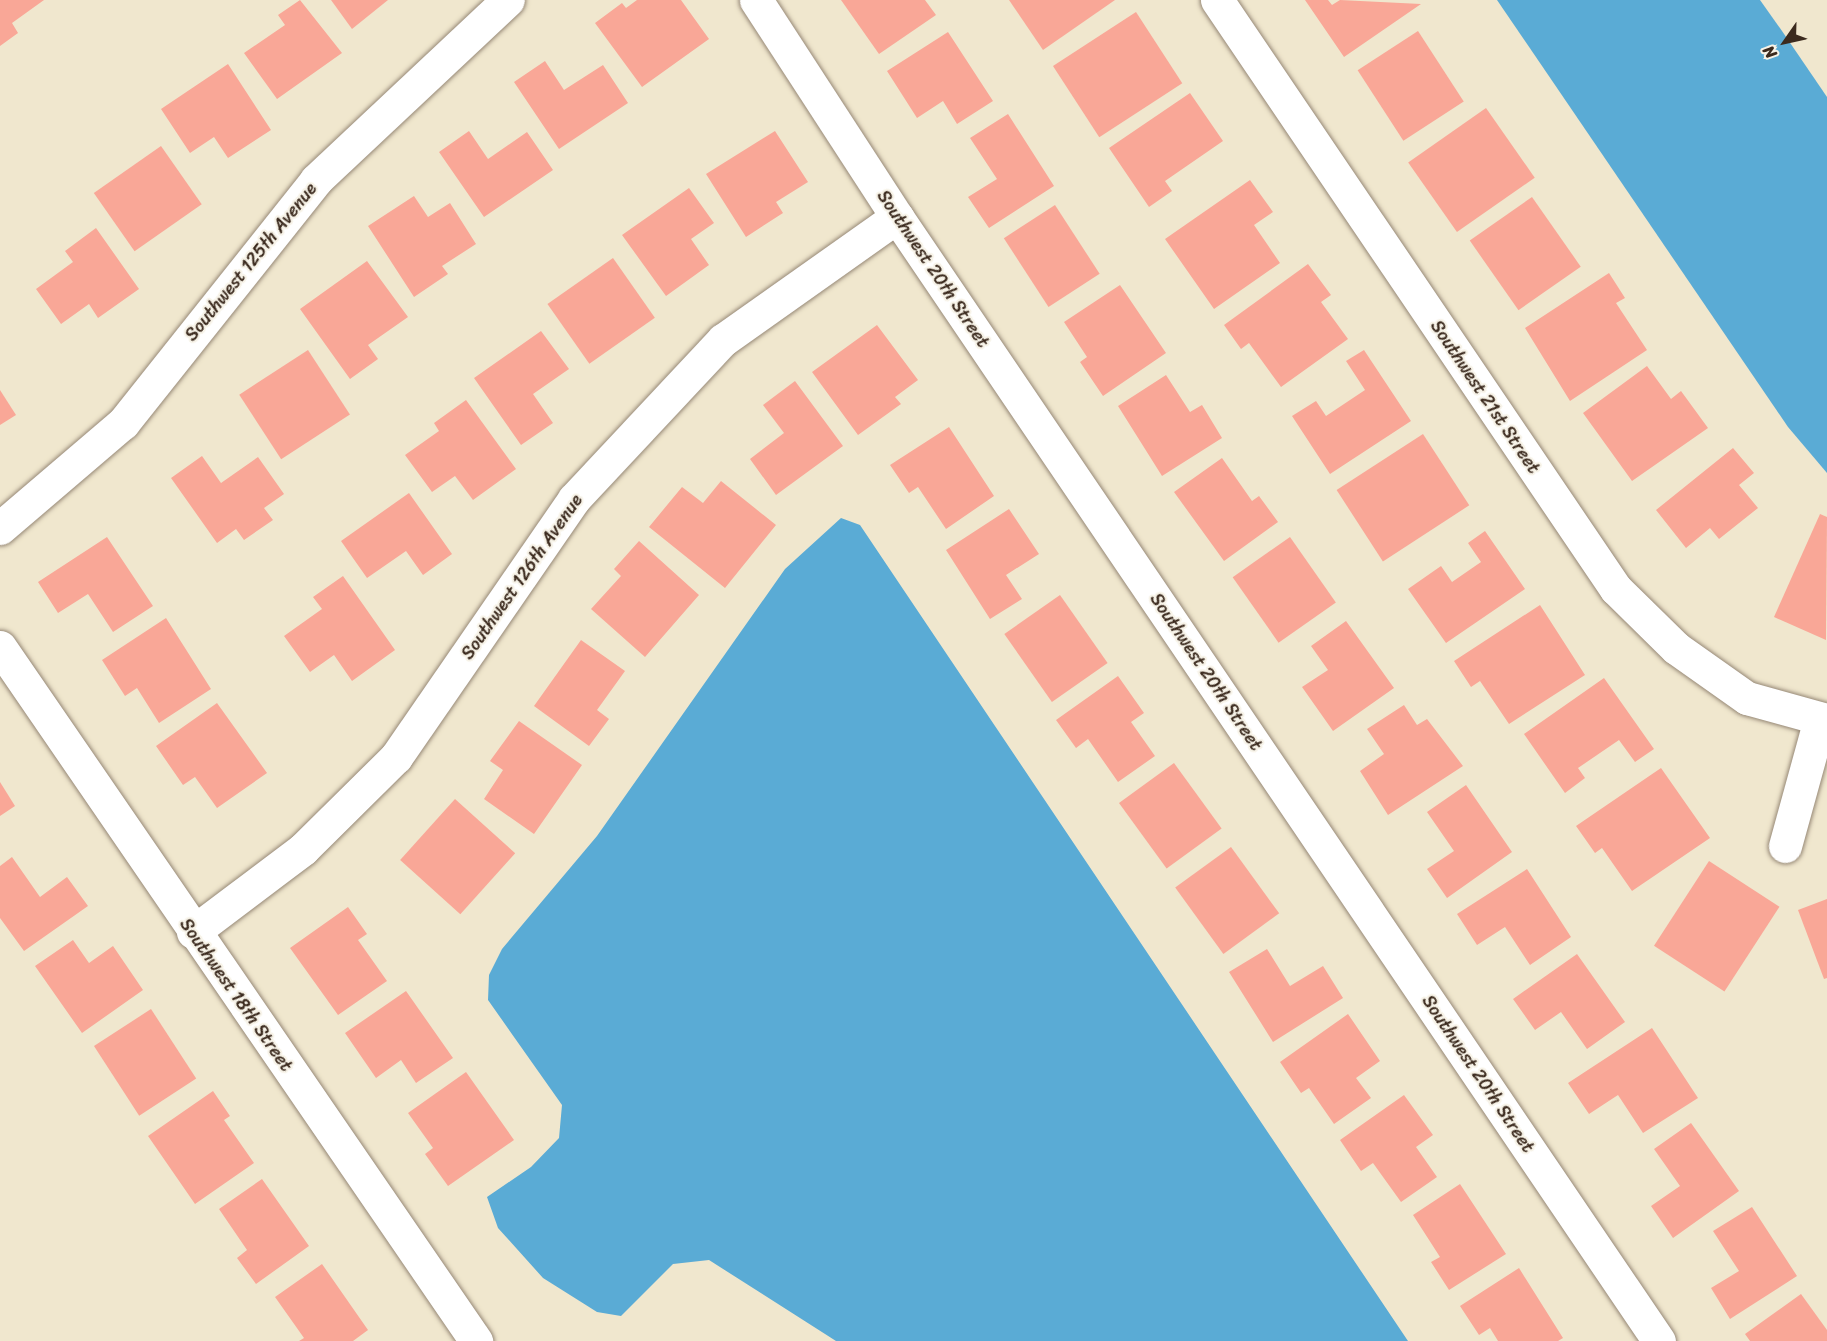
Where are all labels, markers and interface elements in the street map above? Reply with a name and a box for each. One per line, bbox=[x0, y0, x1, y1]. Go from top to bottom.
north arrow bbox=[1755, 12, 1815, 72]
text: N bbox=[1755, 40, 1785, 65]
street label: Southwest 125th Avenue bbox=[180, 178, 322, 346]
street label: Southwest 20th Street bbox=[872, 186, 994, 352]
street label: Southwest 21st Street bbox=[1426, 316, 1544, 478]
street label: Southwest 126th Avenue bbox=[457, 490, 587, 664]
street label: Southwest 20th Street bbox=[1145, 589, 1267, 755]
street label: Southwest 18th Street bbox=[175, 914, 297, 1076]
street label: Southwest 20th Street bbox=[1417, 991, 1539, 1157]

